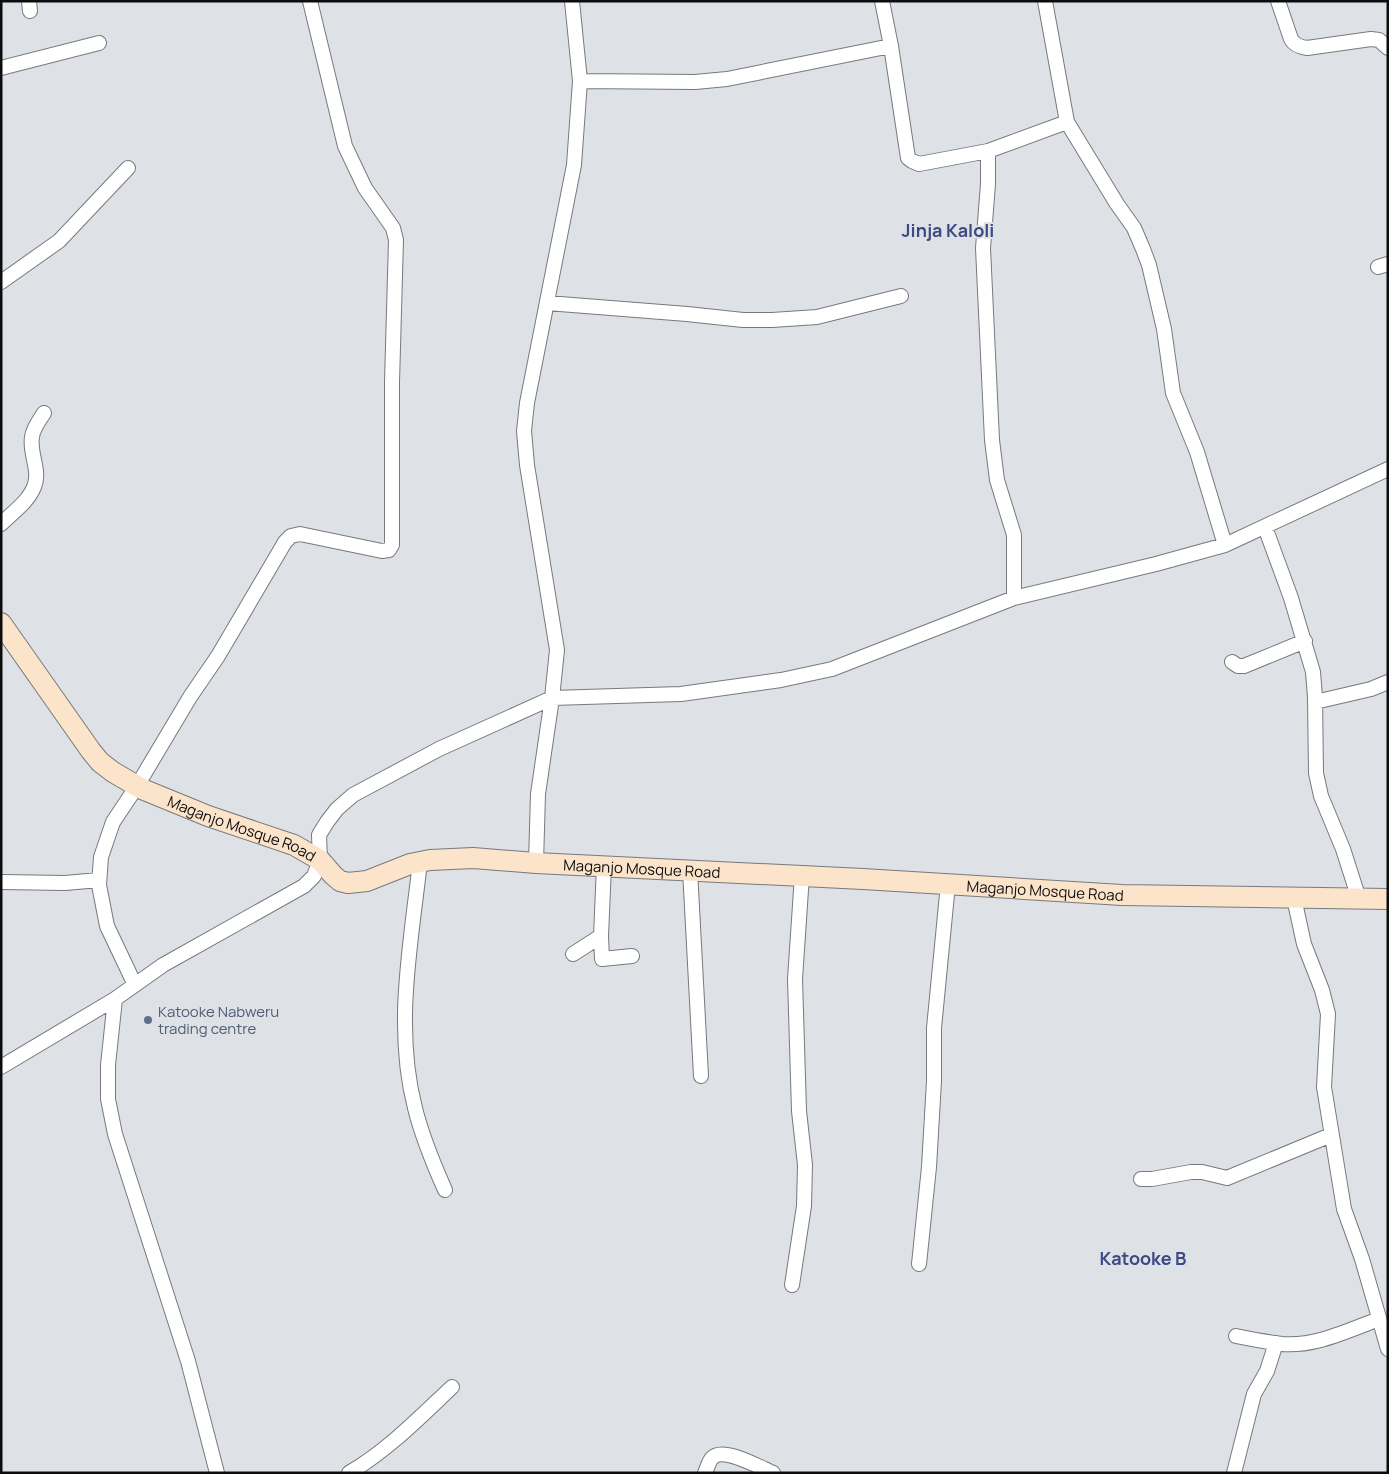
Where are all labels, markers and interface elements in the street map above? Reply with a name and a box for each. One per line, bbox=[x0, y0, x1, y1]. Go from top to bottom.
district label: Jinja Kaloli bbox=[902, 218, 994, 242]
street label: Maganjo Mosque Road bbox=[165, 790, 320, 866]
street label: Maganjo Mosque Road bbox=[563, 854, 721, 883]
street label: Maganjo Mosque Road bbox=[966, 875, 1124, 906]
place label: Katooke Nabweru trading centre bbox=[158, 1001, 279, 1039]
marker: Katooke Nabweru trading centre bbox=[142, 1014, 154, 1026]
district label: Katooke B bbox=[1100, 1246, 1186, 1270]

